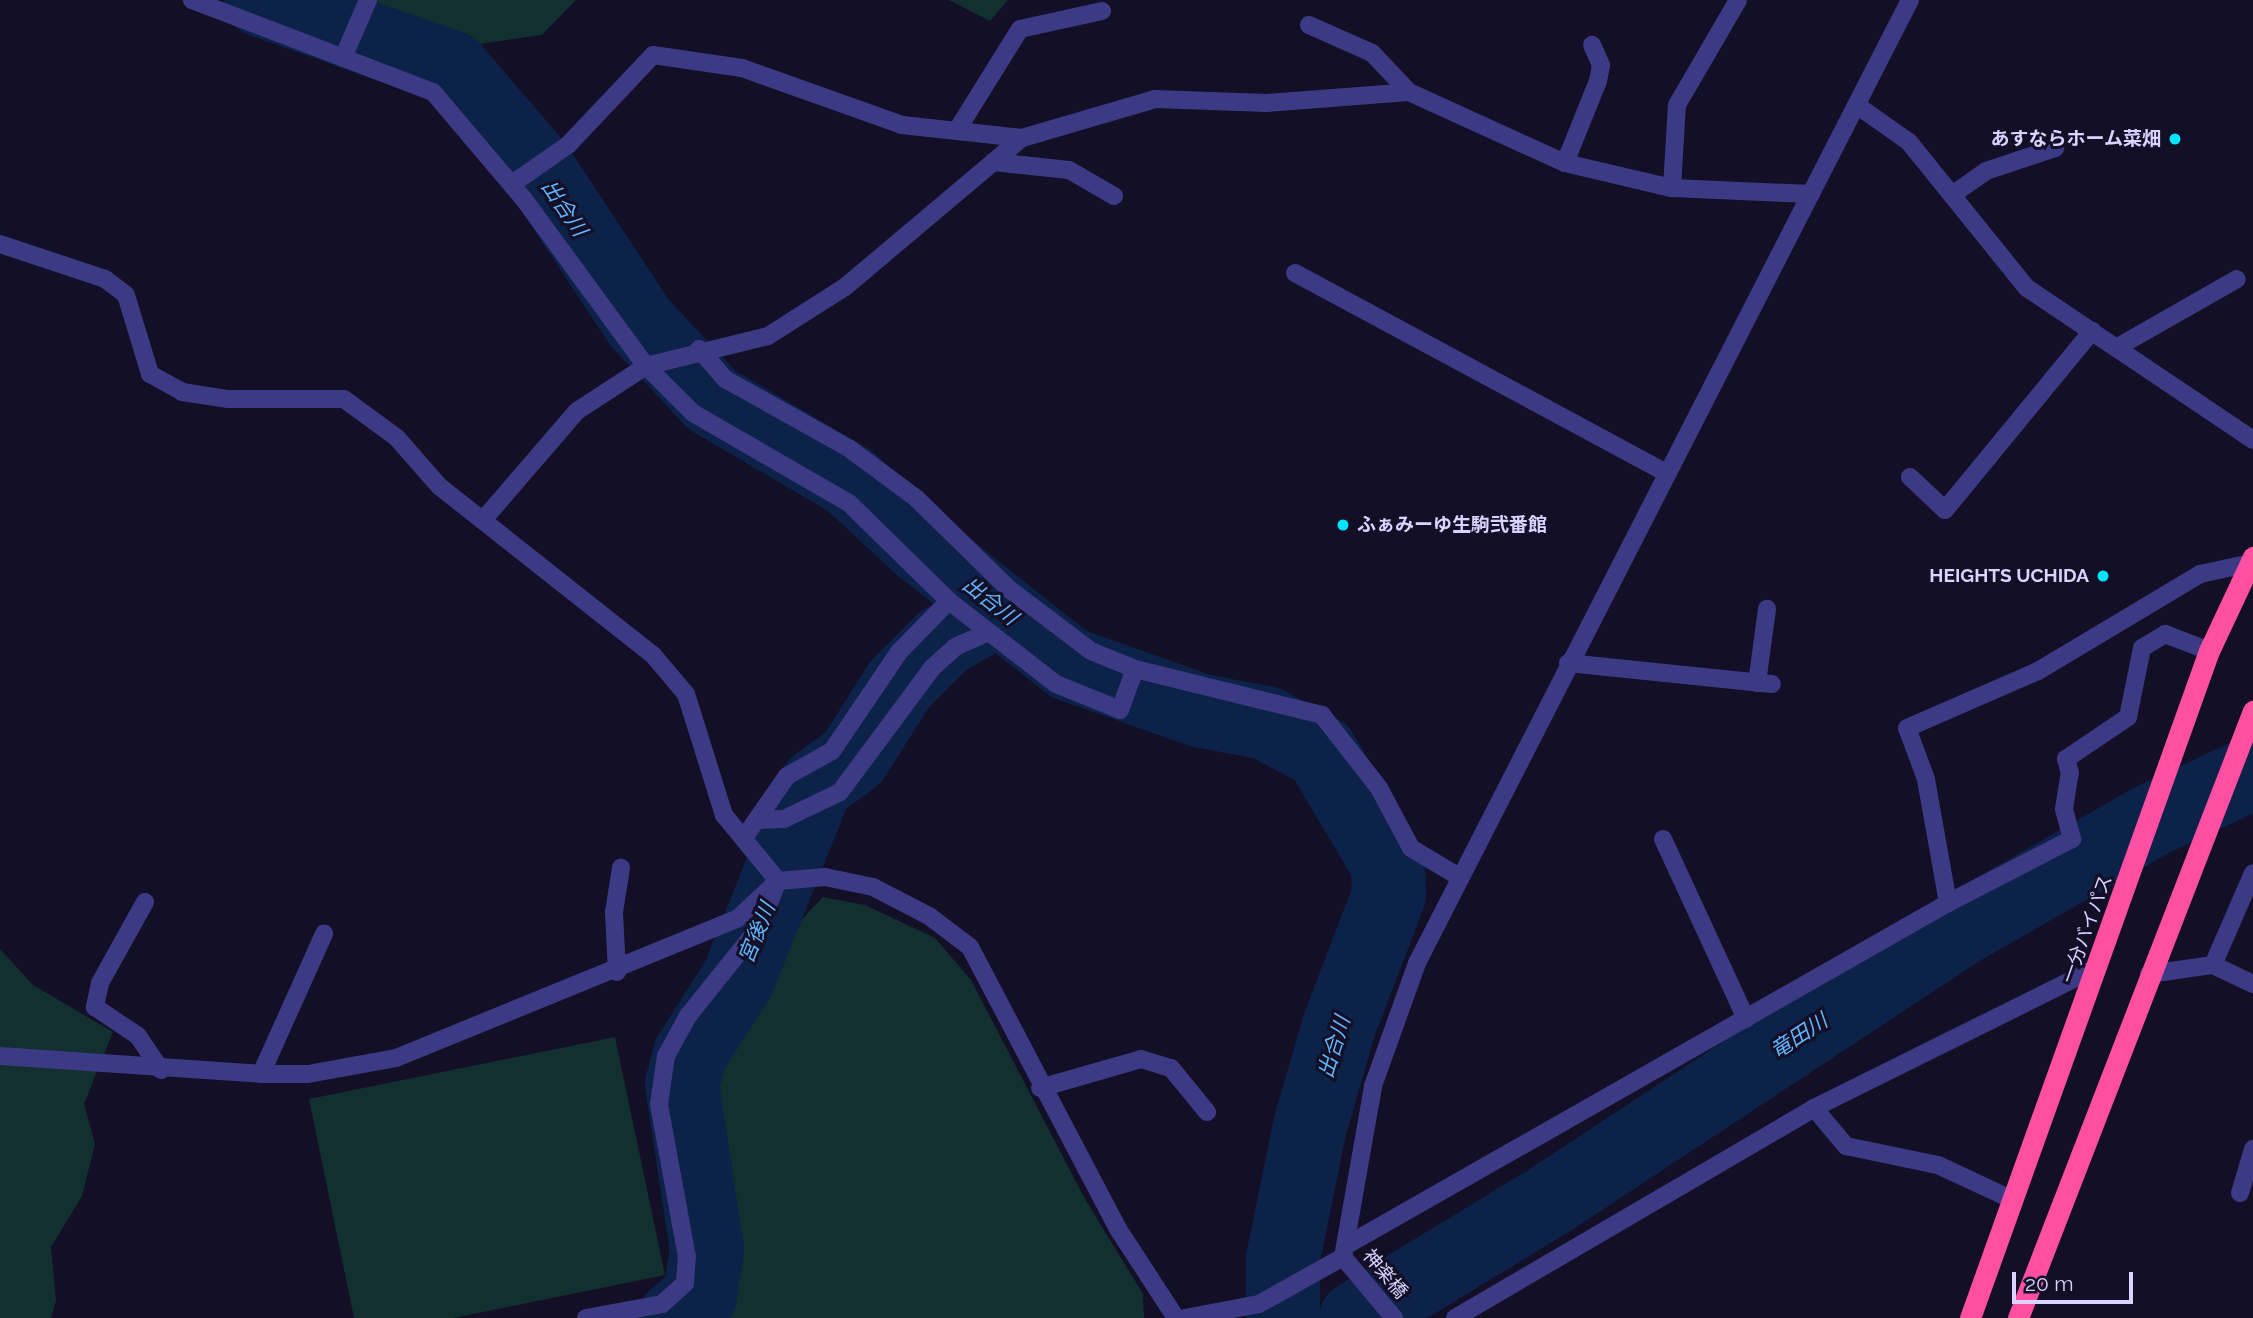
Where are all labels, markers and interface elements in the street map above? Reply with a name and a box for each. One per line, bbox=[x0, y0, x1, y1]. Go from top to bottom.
place label: あすならホーム菜畑 bbox=[1990, 128, 2161, 150]
marker: あすならホーム菜畑 bbox=[2167, 131, 2183, 147]
water label: 出合川 bbox=[536, 175, 592, 241]
place label: ふぁみーゆ生駒弐番館 bbox=[1357, 514, 1547, 536]
marker: ふぁみーゆ生駒弐番館 bbox=[1335, 517, 1351, 533]
place label: HEIGHTS UCHIDA bbox=[1929, 565, 2089, 587]
marker: HEIGHTS UCHIDA bbox=[2095, 568, 2111, 584]
water label: 出合川 bbox=[957, 572, 1023, 630]
street label: 一分バイパス bbox=[2057, 872, 2117, 986]
water label: 宮後川 bbox=[734, 899, 780, 967]
water label: 竜田川 bbox=[1766, 1008, 1832, 1064]
water label: 出合川 bbox=[1313, 1013, 1355, 1081]
street label: 神楽橋 bbox=[1358, 1245, 1412, 1303]
scale bar bbox=[2015, 1258, 2136, 1302]
text: 20 m bbox=[2025, 1271, 2073, 1296]

